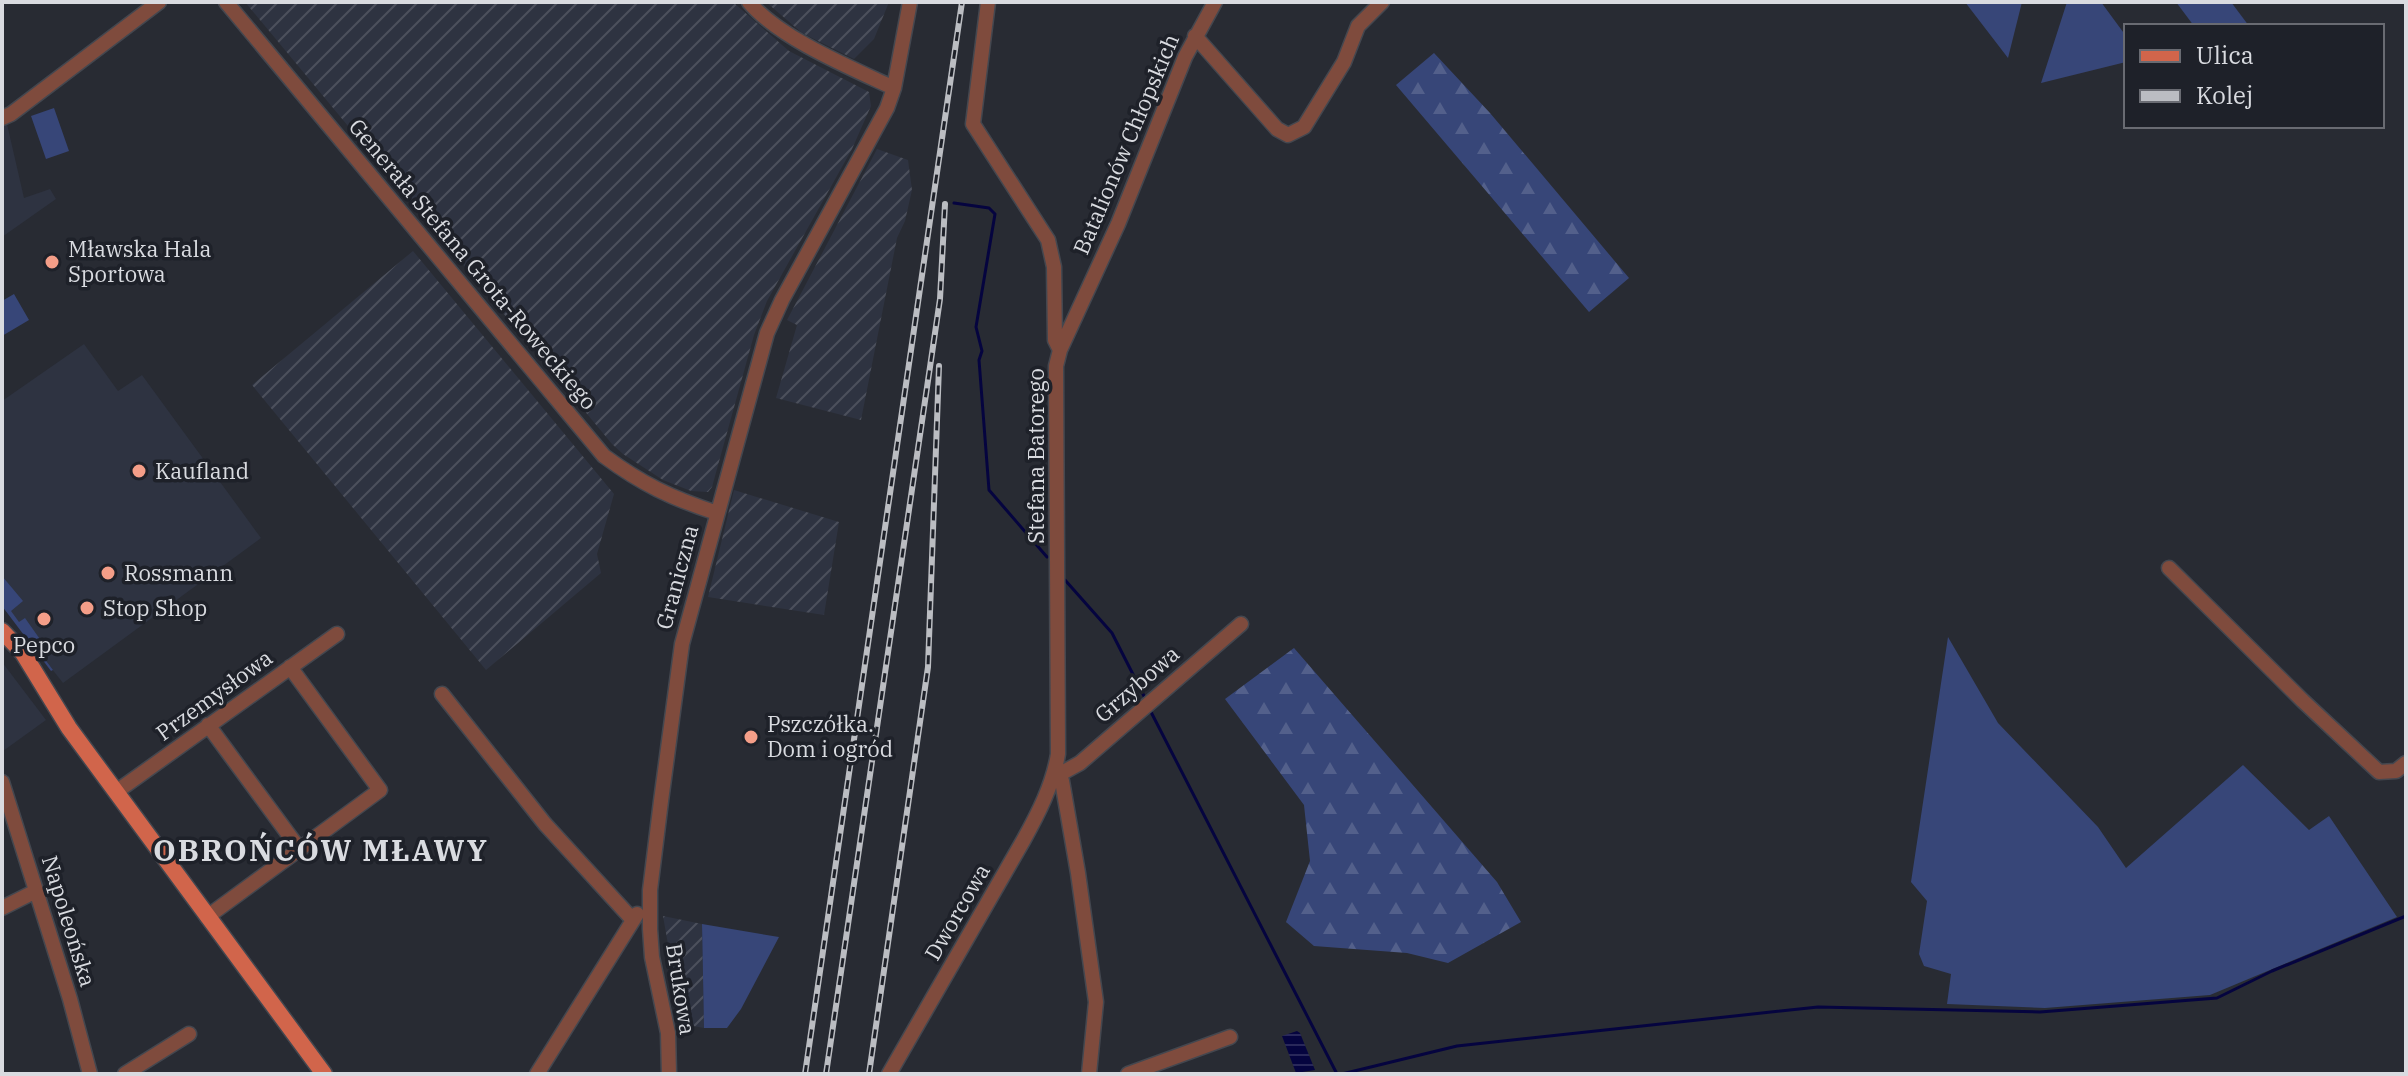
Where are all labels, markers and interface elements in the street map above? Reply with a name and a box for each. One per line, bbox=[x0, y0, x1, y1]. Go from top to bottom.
legend bbox=[2124, 24, 2384, 128]
street label: Batalionów Chłopskich bbox=[1066, 29, 1185, 259]
text: Ulica bbox=[2196, 39, 2254, 71]
text: Kolej bbox=[2196, 79, 2253, 111]
street label: Generała Stefana Grota-Roweckiego bbox=[343, 112, 604, 415]
place label: Mławska Hala Sportowa bbox=[68, 234, 212, 288]
marker: Mławska Hala Sportowa bbox=[43, 253, 61, 271]
street label: Stefana Batorego bbox=[1021, 368, 1050, 544]
place label: Kaufland bbox=[155, 456, 249, 485]
marker: Kaufland bbox=[130, 462, 148, 480]
street label: Graniczna bbox=[649, 521, 704, 632]
place label: Rossmann bbox=[124, 558, 233, 587]
marker: Rossmann bbox=[99, 564, 117, 582]
place label: Stop Shop bbox=[103, 593, 207, 622]
marker: Stop Shop bbox=[78, 599, 96, 617]
marker: Pepco bbox=[35, 610, 53, 628]
place label: Pepco bbox=[13, 630, 75, 659]
street label: Grzybowa bbox=[1088, 639, 1185, 728]
street label: Przemysłowa bbox=[150, 643, 278, 747]
place label: Pszczółka. Dom i ogród bbox=[767, 709, 893, 763]
marker: Pszczółka. Dom i ogród bbox=[742, 728, 760, 746]
district label: OBROŃCÓW MŁAWY bbox=[153, 830, 489, 869]
street label: Napoleońska bbox=[36, 852, 103, 990]
street label: Dworcowa bbox=[917, 858, 996, 965]
street label: Brukowa bbox=[660, 941, 703, 1037]

